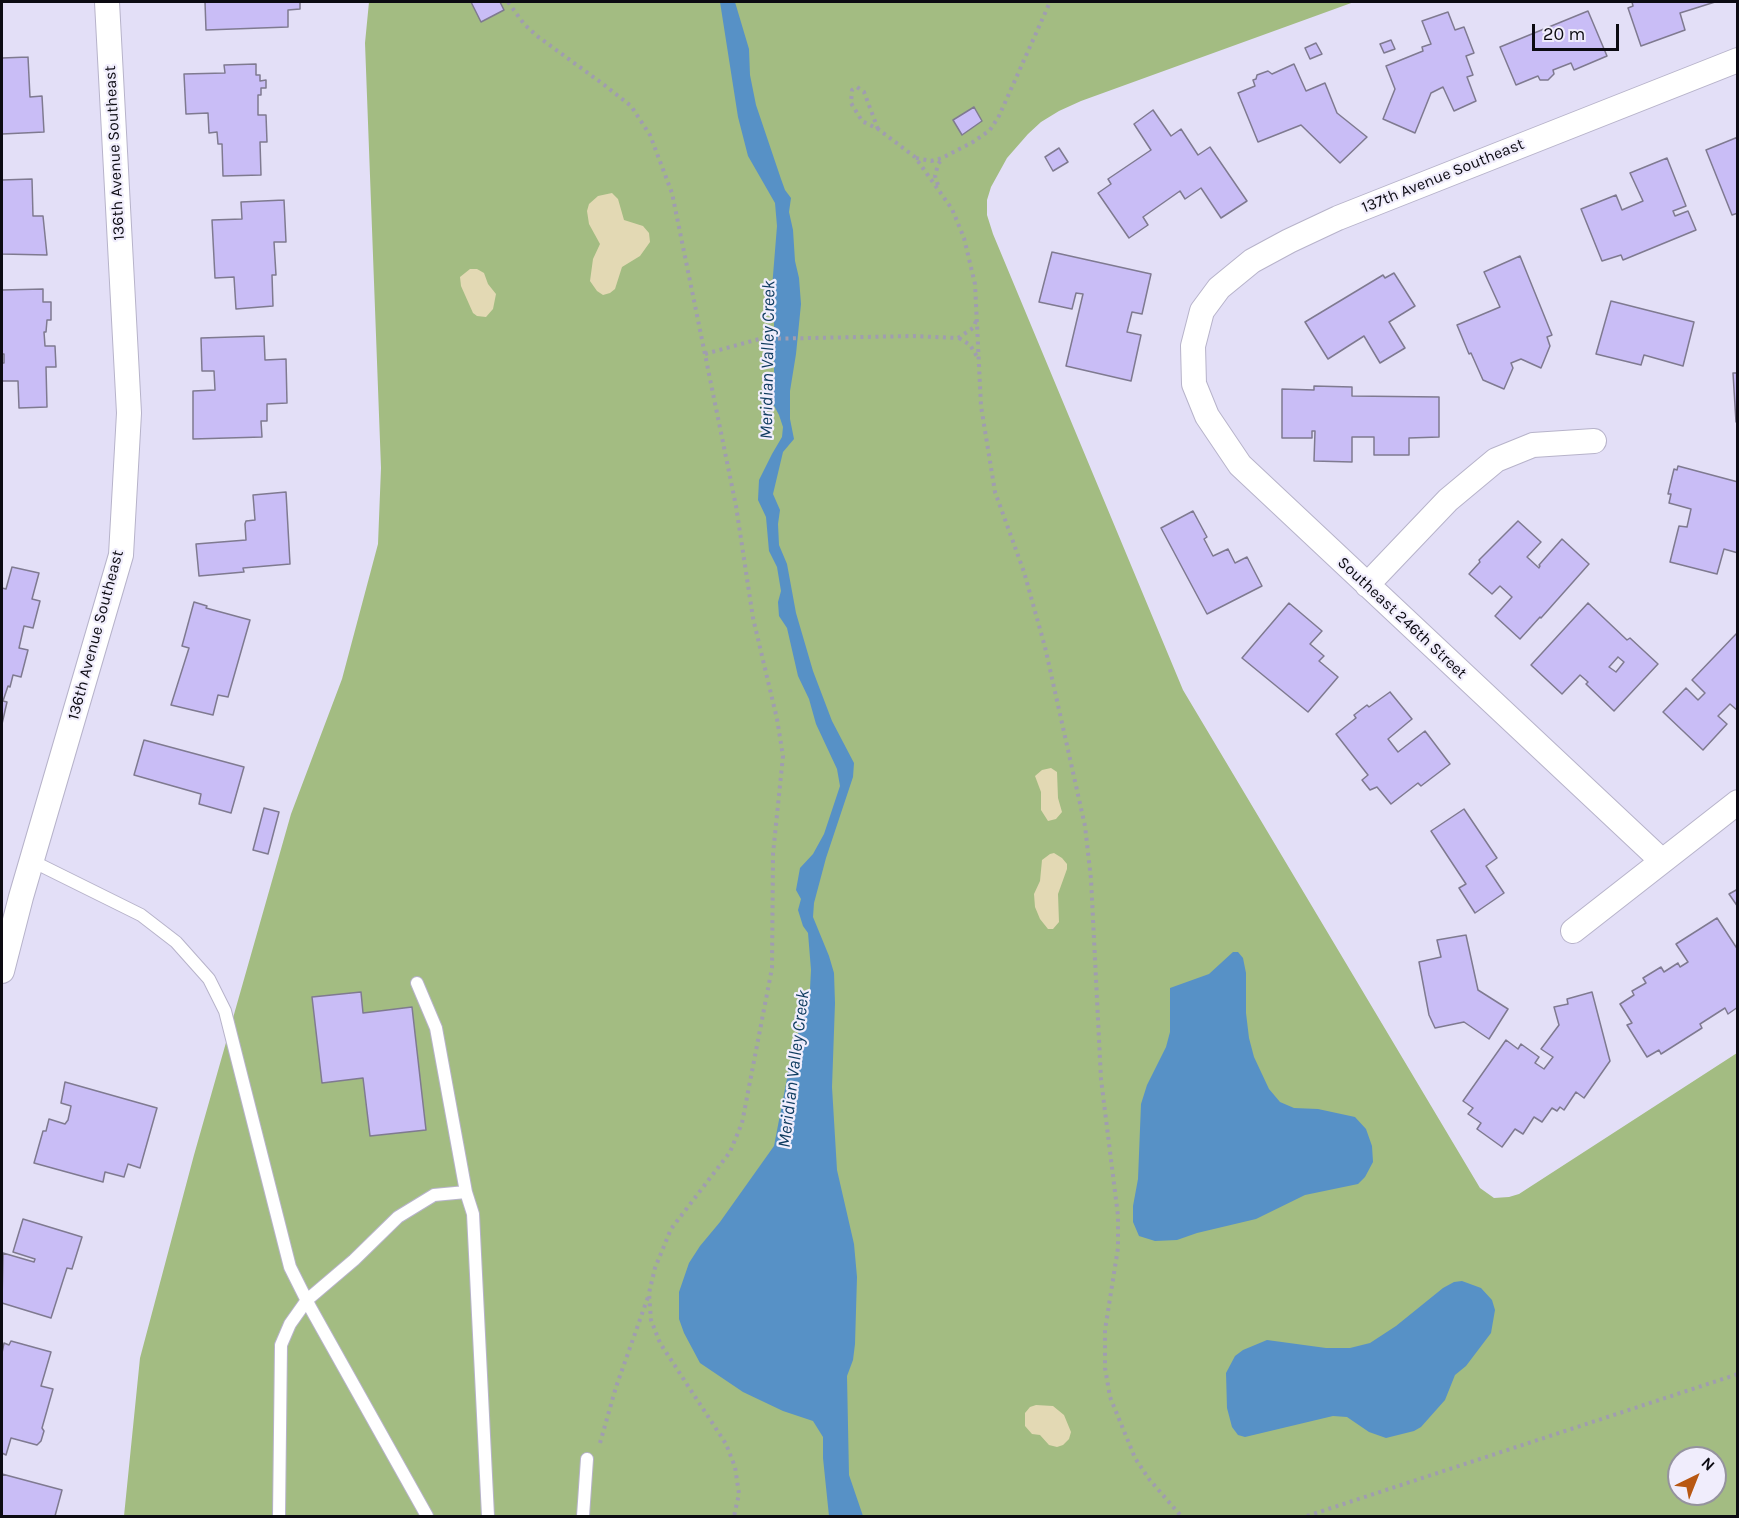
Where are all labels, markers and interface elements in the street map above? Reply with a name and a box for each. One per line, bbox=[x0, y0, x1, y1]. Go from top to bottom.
scale bar bbox=[1535, 12, 1622, 50]
text: 20 m bbox=[1543, 23, 1585, 45]
street label: 136th Avenue Southeast bbox=[101, 65, 129, 241]
street label: 137th Avenue Southeast bbox=[1359, 135, 1527, 217]
water label: Meridian Valley Creek bbox=[756, 280, 780, 440]
street label: 136th Avenue Southeast bbox=[64, 548, 128, 722]
street label: Southeast 246th Street bbox=[1333, 553, 1471, 683]
water label: Meridian Valley Creek bbox=[774, 989, 814, 1149]
north arrow bbox=[1667, 1446, 1727, 1506]
text: N bbox=[1698, 1453, 1719, 1475]

